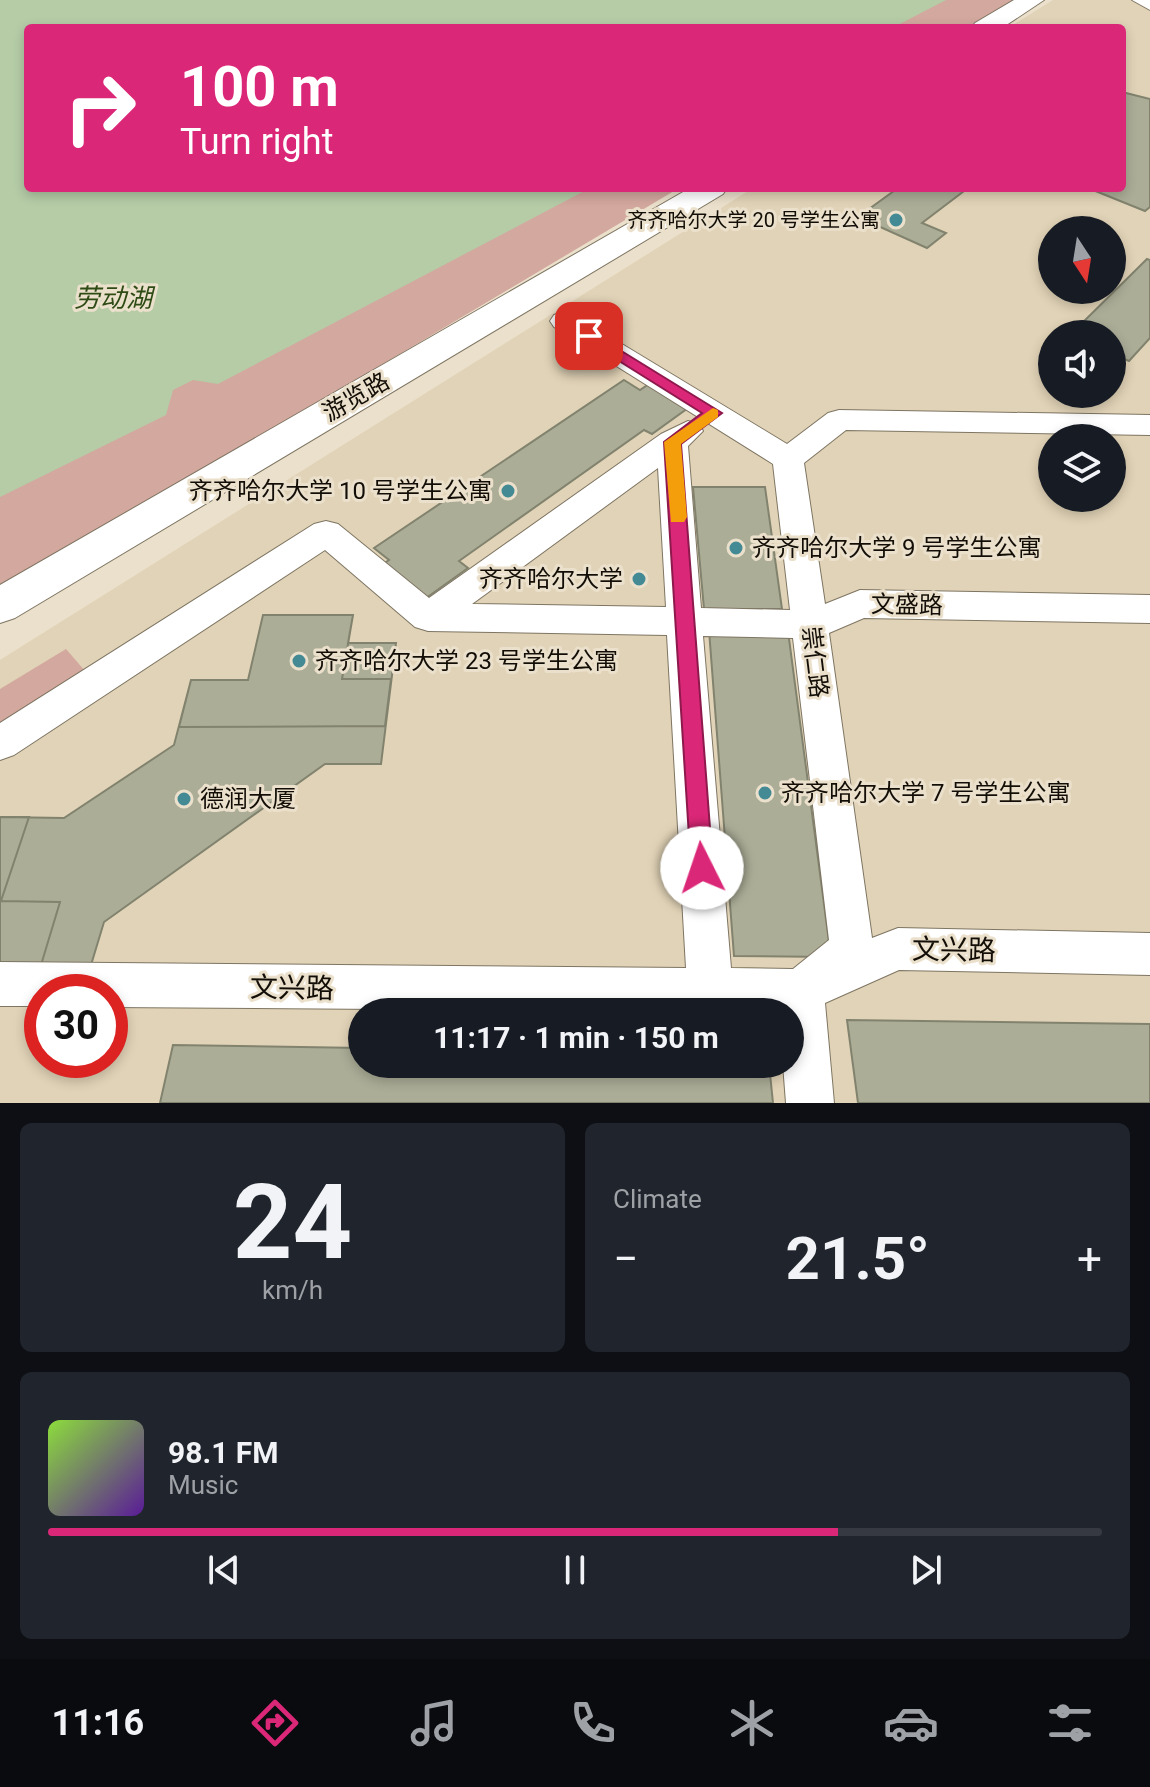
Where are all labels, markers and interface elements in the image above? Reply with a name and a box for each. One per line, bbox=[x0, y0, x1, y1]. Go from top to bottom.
text: 100 m bbox=[180, 54, 339, 120]
icon: right bbox=[48, 56, 152, 160]
text: Turn right bbox=[180, 121, 333, 163]
place label: 齐齐哈尔大学 20 号学生公寓 bbox=[628, 208, 880, 232]
marker: 齐齐哈尔大学 20 号学生公寓 bbox=[887, 211, 905, 229]
north arrow bbox=[1038, 216, 1126, 304]
map controls bbox=[1038, 216, 1126, 512]
water label: 劳动湖 bbox=[74, 283, 156, 313]
pin bbox=[555, 302, 623, 370]
icon: arrive bbox=[567, 314, 611, 358]
button: sound bbox=[1038, 320, 1126, 408]
street label: 游览路 bbox=[318, 367, 394, 427]
button: layers bbox=[1038, 424, 1126, 512]
place label: 齐齐哈尔大学 10 号学生公寓 bbox=[189, 477, 492, 505]
marker: 齐齐哈尔大学 10 号学生公寓 bbox=[499, 482, 517, 500]
place label: 齐齐哈尔大学 9 号学生公寓 bbox=[752, 534, 1041, 562]
marker: 齐齐哈尔大学 9 号学生公寓 bbox=[727, 539, 745, 557]
place label: 齐齐哈尔大学 bbox=[479, 565, 623, 593]
marker: 齐齐哈尔大学 bbox=[630, 570, 648, 588]
street label: 文盛路 bbox=[871, 590, 943, 620]
street label: 崇仁路 bbox=[797, 625, 833, 699]
place label: 齐齐哈尔大学 23 号学生公寓 bbox=[315, 647, 618, 675]
marker: 齐齐哈尔大学 23 号学生公寓 bbox=[290, 652, 308, 670]
place label: 齐齐哈尔大学 7 号学生公寓 bbox=[781, 779, 1070, 807]
marker: 齐齐哈尔大学 7 号学生公寓 bbox=[756, 784, 774, 802]
place label: 德润大厦 bbox=[200, 785, 296, 813]
marker: 德润大厦 bbox=[175, 790, 193, 808]
position arrow bbox=[660, 826, 744, 910]
street label: 文兴路 bbox=[912, 933, 996, 967]
street label: 文兴路 bbox=[250, 971, 334, 1005]
speed limit sign: 30 bbox=[24, 974, 128, 1078]
text: 11:17 · 1 min · 150 m bbox=[433, 1020, 719, 1055]
text: 24 bbox=[233, 1162, 352, 1283]
text: Climate bbox=[613, 1184, 702, 1214]
text: 21.5° bbox=[786, 1223, 930, 1294]
text: − bbox=[613, 1233, 638, 1285]
text: + bbox=[1077, 1233, 1102, 1285]
text: km/h bbox=[262, 1275, 323, 1305]
text: 98.1 FM bbox=[168, 1435, 279, 1470]
text: Music bbox=[168, 1470, 238, 1500]
icon: previous bbox=[202, 1548, 246, 1592]
icon: pause bbox=[553, 1548, 597, 1592]
icon: next bbox=[904, 1548, 948, 1592]
icon: directions bbox=[247, 1695, 303, 1751]
icon: music bbox=[406, 1695, 462, 1751]
icon: phone bbox=[565, 1695, 621, 1751]
icon: climate bbox=[724, 1695, 780, 1751]
icon: car bbox=[883, 1695, 939, 1751]
icon: filters bbox=[1042, 1695, 1098, 1751]
text: 11:16 bbox=[52, 1702, 144, 1744]

